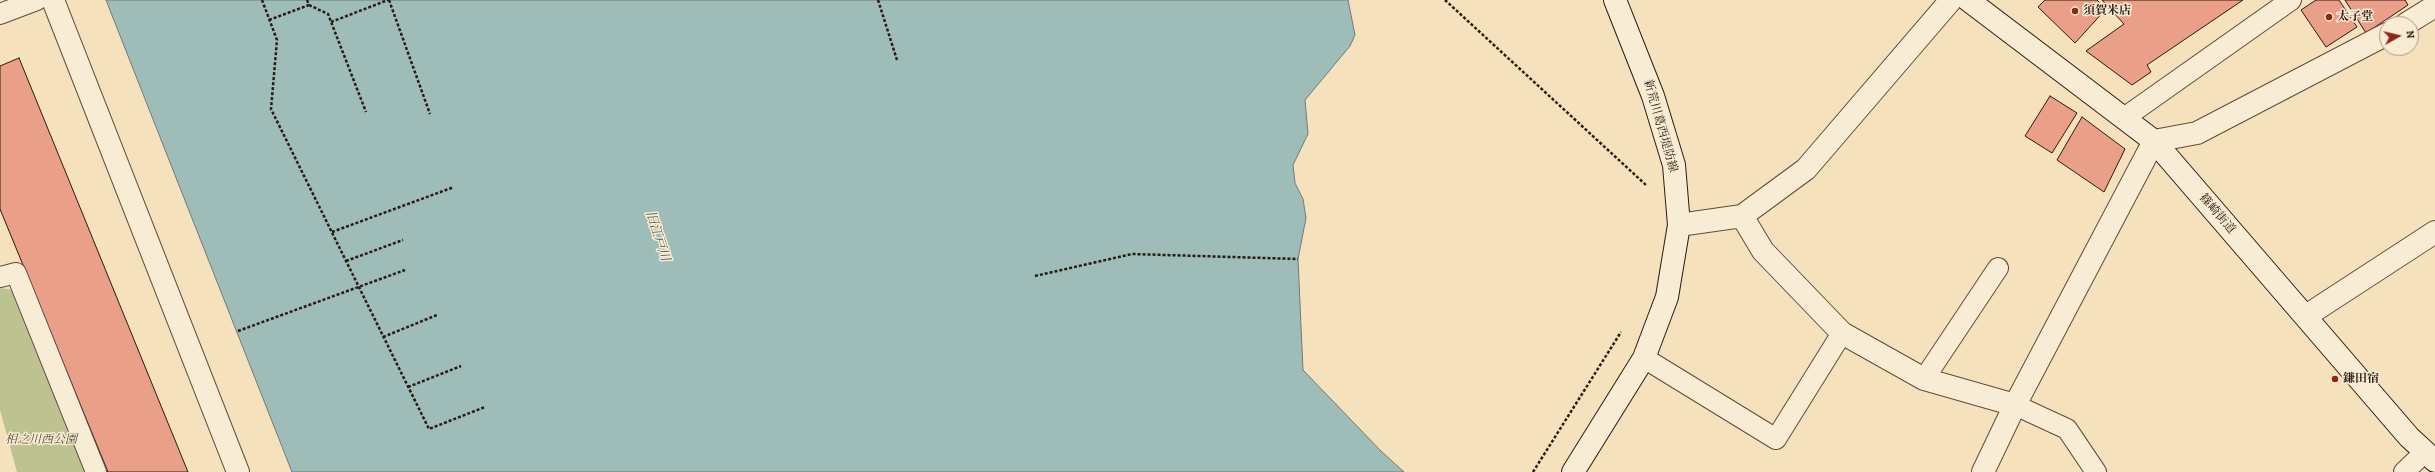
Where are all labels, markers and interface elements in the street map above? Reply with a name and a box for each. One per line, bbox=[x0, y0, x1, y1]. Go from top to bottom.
place label: 須賀米店 bbox=[2083, 4, 2131, 18]
marker: 須賀米店 bbox=[2070, 6, 2080, 16]
place label: 太子堂 bbox=[2337, 10, 2373, 24]
marker: 太子堂 bbox=[2324, 12, 2334, 22]
north arrow bbox=[2379, 16, 2419, 56]
text: N bbox=[2402, 29, 2418, 39]
street label: 新荒川葛西堤防線 bbox=[1640, 78, 1680, 174]
street label: 篠崎街道 bbox=[2196, 191, 2238, 237]
water label: 旧江戸川 bbox=[642, 209, 672, 263]
place label: 鎌田宿 bbox=[2343, 372, 2379, 386]
marker: 鎌田宿 bbox=[2330, 374, 2340, 384]
park label: 相之川西公園 bbox=[5, 433, 77, 447]

